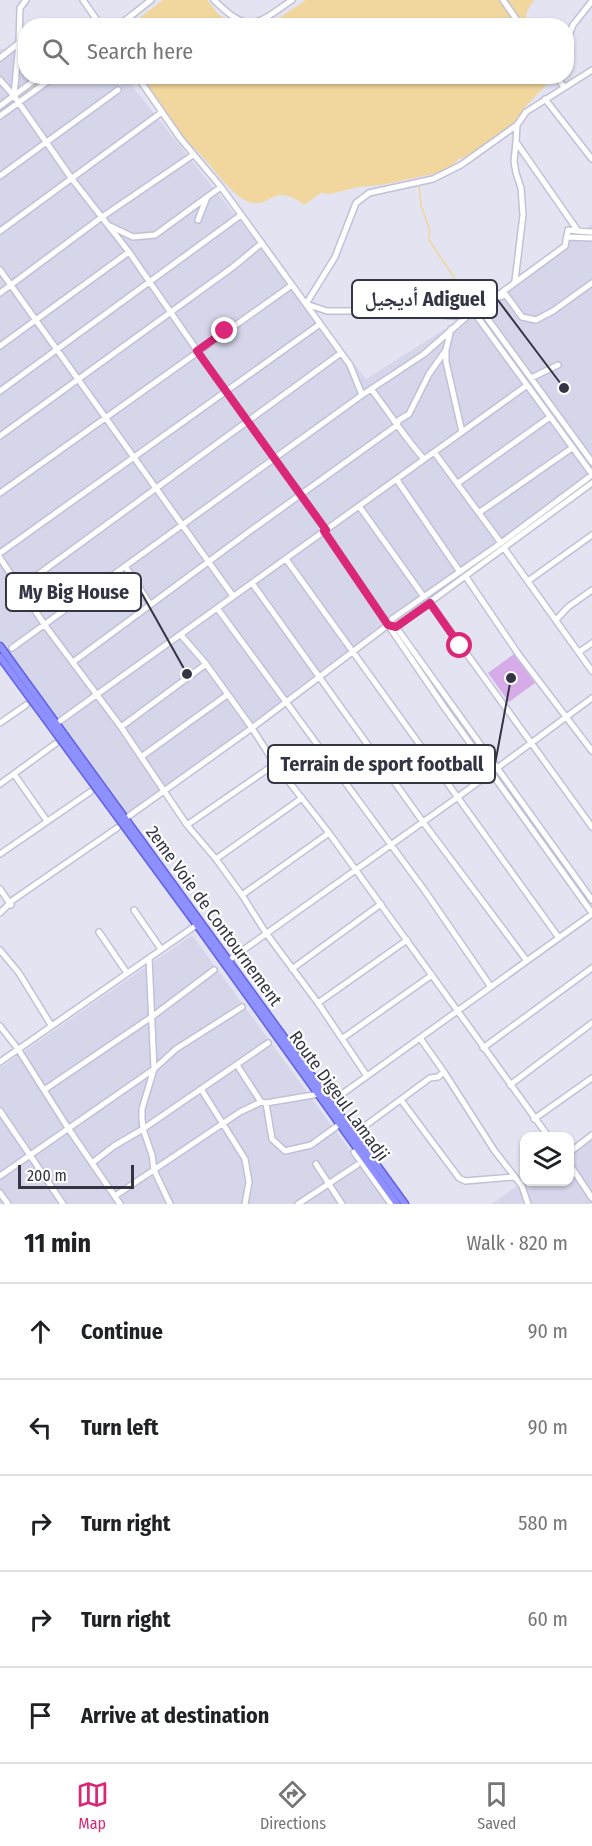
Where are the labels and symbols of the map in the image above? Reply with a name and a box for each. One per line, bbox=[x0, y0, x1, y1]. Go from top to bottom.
callout: أديجيل Adiguel bbox=[352, 280, 497, 318]
text: أديجيل Adiguel bbox=[365, 286, 486, 312]
route end bbox=[211, 317, 237, 343]
callout: My Big House bbox=[6, 573, 141, 611]
text: My Big House bbox=[19, 580, 129, 604]
route start bbox=[446, 632, 472, 658]
callout: Terrain de sport football bbox=[268, 745, 495, 783]
text: Terrain de sport football bbox=[281, 752, 484, 776]
street label: 2eme Voie de Contournement bbox=[141, 822, 287, 1010]
street label: Route Digeul Lamadji bbox=[284, 1027, 394, 1165]
scale bar bbox=[18, 1162, 134, 1190]

